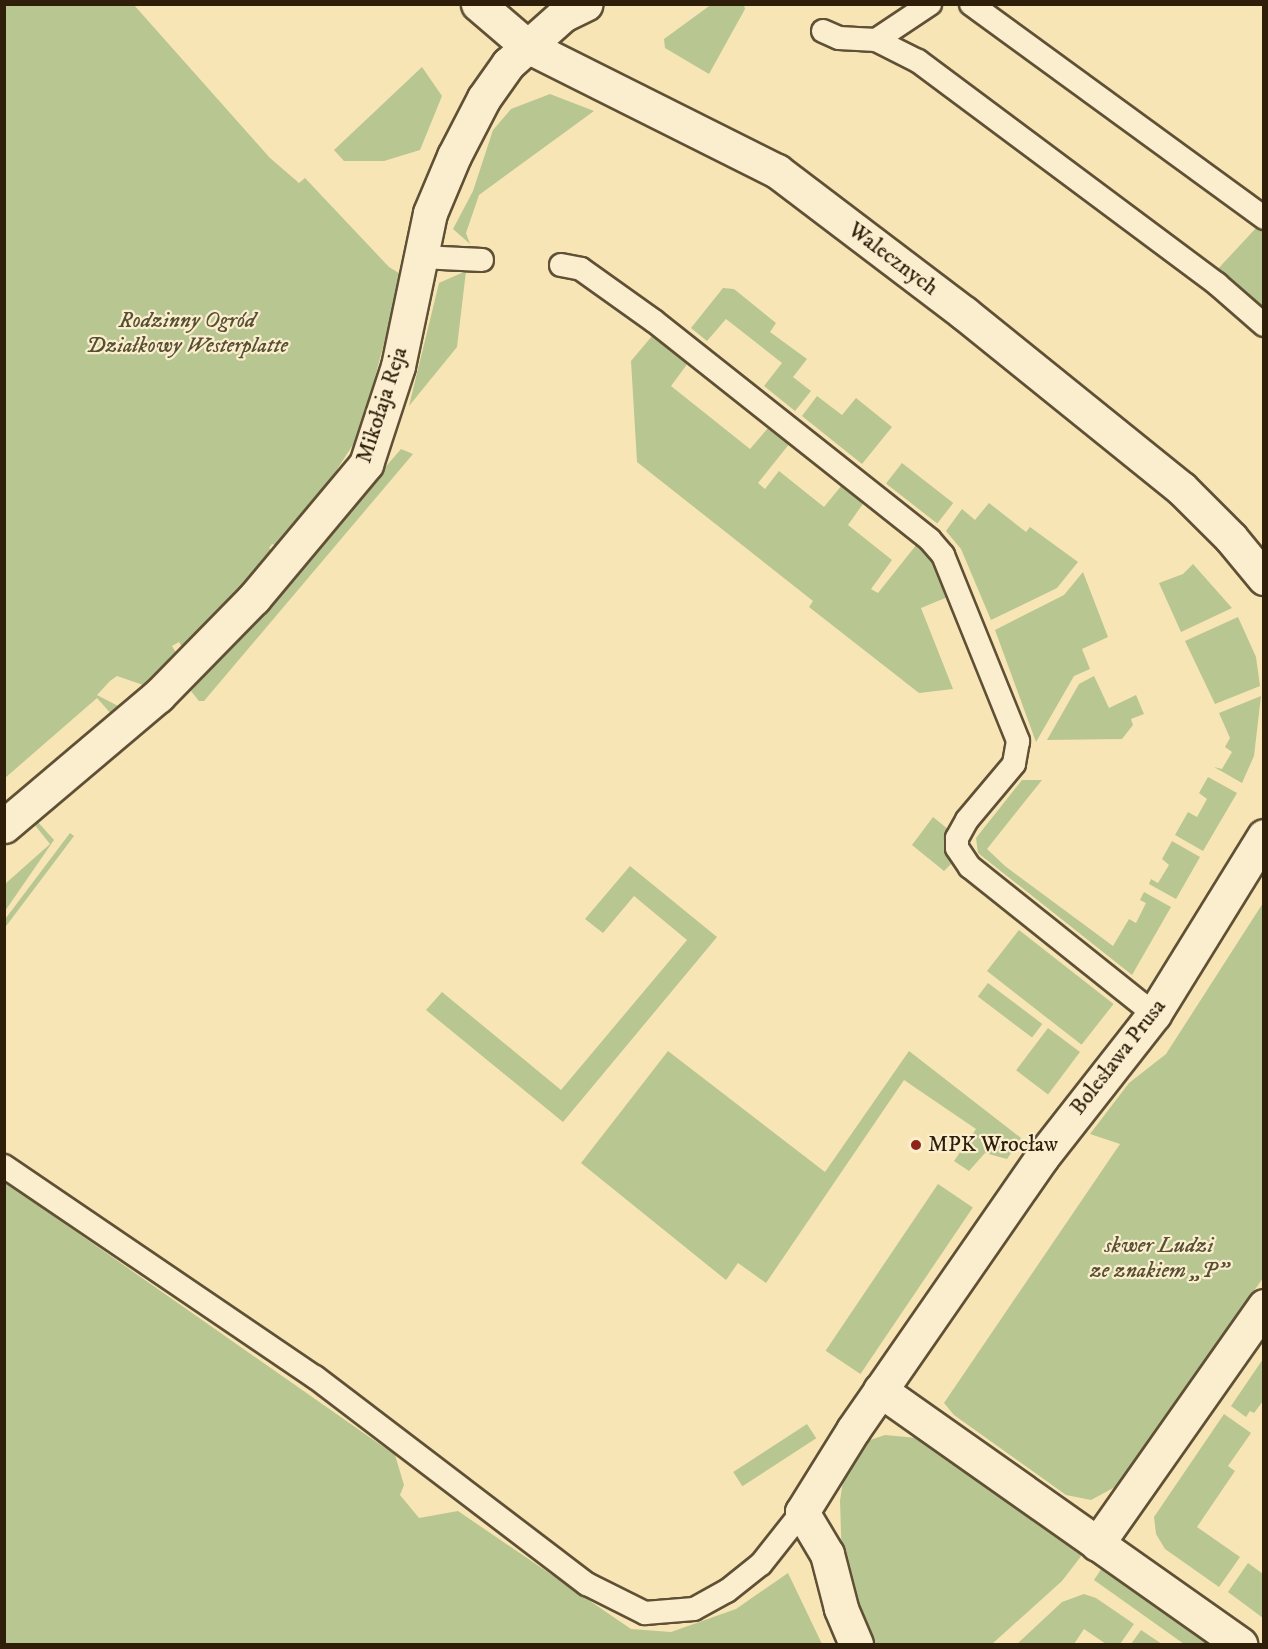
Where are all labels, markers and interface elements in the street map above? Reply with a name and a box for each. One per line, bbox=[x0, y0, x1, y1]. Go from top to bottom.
street label: Walecznych bbox=[843, 217, 943, 301]
park label: Rodzinny Ogród Działkowy Westerplatte bbox=[86, 307, 288, 358]
street label: Mikołaja Reja bbox=[351, 344, 413, 466]
street label: Bolesława Prusa bbox=[1065, 994, 1171, 1120]
place label: MPK Wrocław bbox=[928, 1132, 1058, 1158]
marker: MPK Wrocław bbox=[909, 1138, 923, 1152]
park label: skwer Ludzi ze znakiem „P” bbox=[1090, 1232, 1228, 1284]

